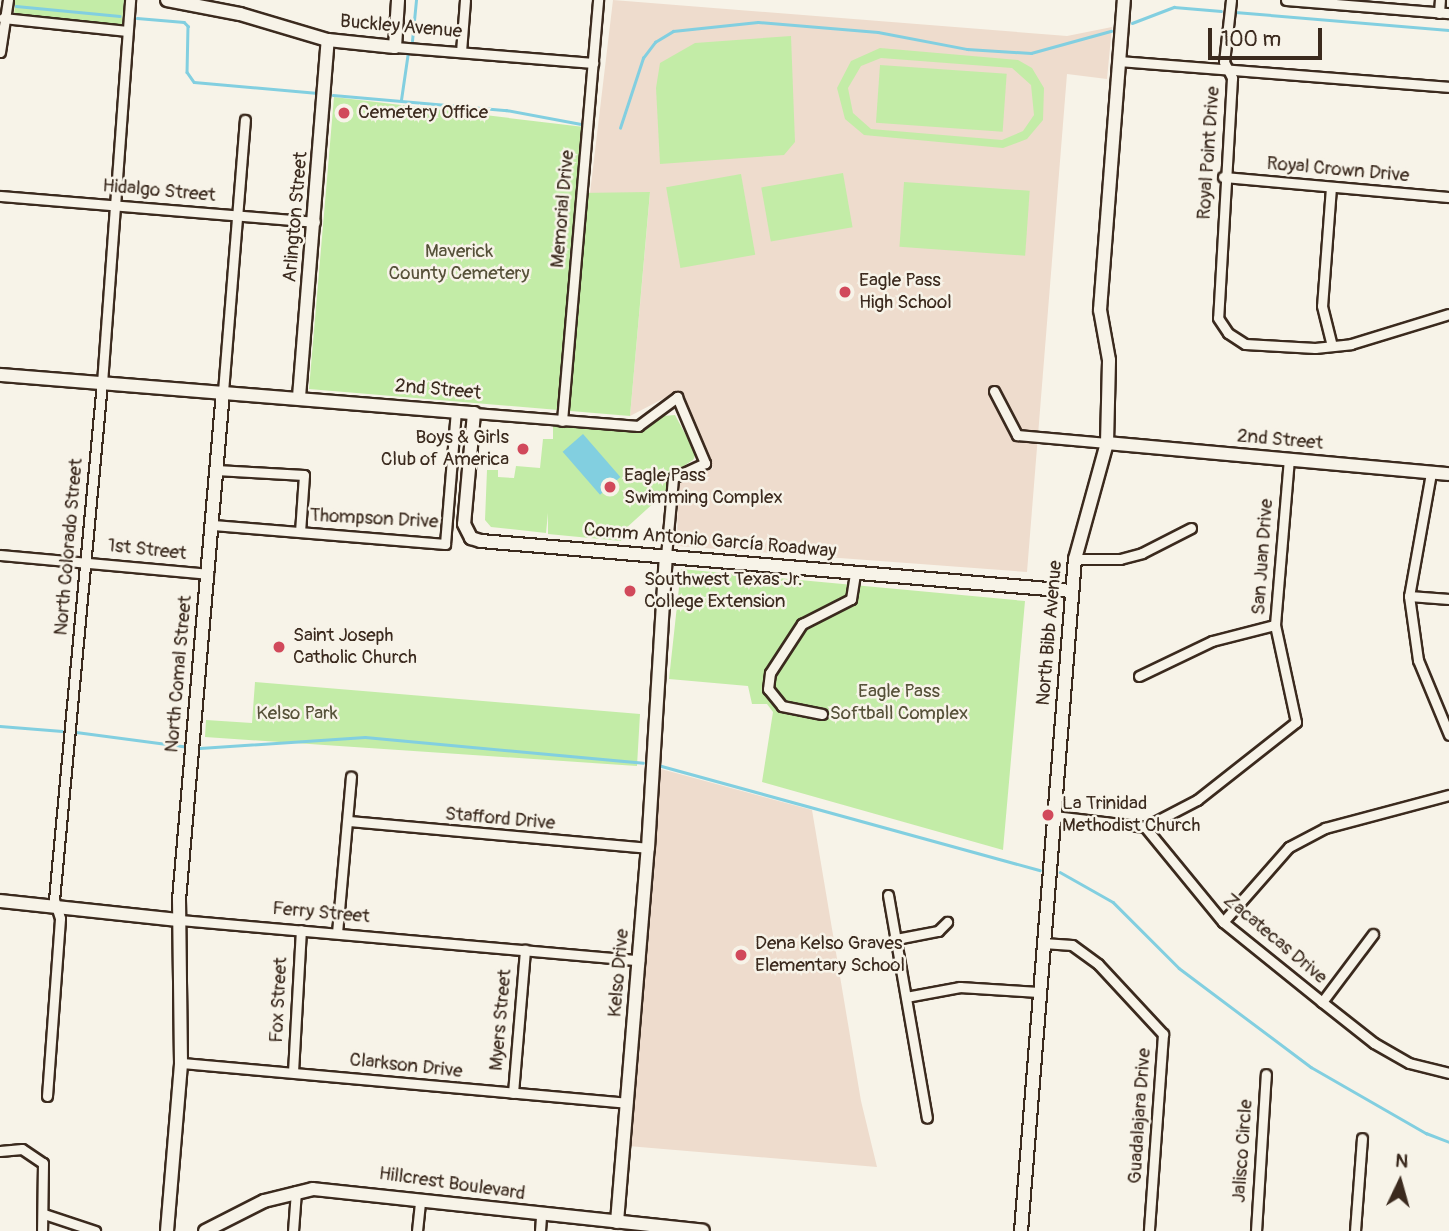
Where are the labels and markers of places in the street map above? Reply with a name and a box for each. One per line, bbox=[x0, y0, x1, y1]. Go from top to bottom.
place label: Cemetery Office bbox=[358, 102, 488, 124]
marker: Cemetery Office bbox=[336, 105, 352, 121]
place label: Eagle Pass High School bbox=[859, 270, 952, 314]
marker: Eagle Pass High School bbox=[837, 284, 853, 300]
place label: Boys & Girls Club of America bbox=[381, 427, 509, 471]
marker: Boys & Girls Club of America bbox=[515, 441, 531, 457]
place label: Eagle Pass Swimming Complex bbox=[624, 465, 783, 509]
marker: Eagle Pass Swimming Complex bbox=[602, 479, 618, 495]
place label: Southwest Texas Jr. College Extension bbox=[644, 569, 802, 613]
marker: Southwest Texas Jr. College Extension bbox=[622, 583, 638, 599]
place label: Saint Joseph Catholic Church bbox=[293, 625, 417, 669]
marker: Saint Joseph Catholic Church bbox=[271, 639, 287, 655]
place label: La Trinidad Methodist Church bbox=[1062, 793, 1200, 837]
marker: La Trinidad Methodist Church bbox=[1040, 807, 1056, 823]
place label: Dena Kelso Graves Elementary School bbox=[755, 933, 905, 977]
marker: Dena Kelso Graves Elementary School bbox=[733, 947, 749, 963]

